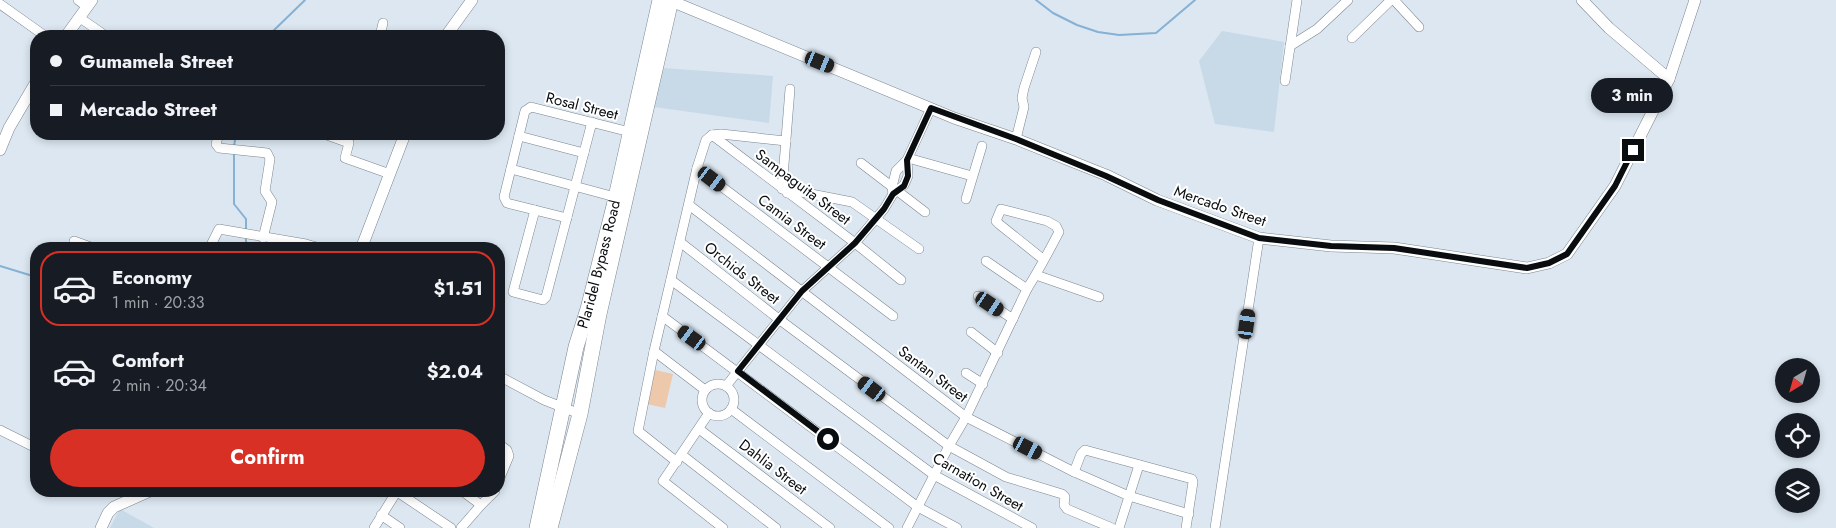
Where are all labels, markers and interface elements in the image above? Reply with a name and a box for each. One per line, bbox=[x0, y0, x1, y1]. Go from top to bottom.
text: Gumamela Street bbox=[80, 48, 233, 75]
car bbox=[803, 49, 836, 75]
callout: 3 min bbox=[1592, 78, 1674, 112]
text: 3 min bbox=[1611, 84, 1653, 107]
street label: Rosal Street bbox=[544, 86, 621, 126]
text: Mercado Street bbox=[80, 96, 217, 123]
route end bbox=[1622, 139, 1644, 161]
street label: Sampaguita Street bbox=[751, 144, 856, 230]
car bbox=[695, 164, 728, 194]
street label: Mercado Street bbox=[1171, 180, 1269, 232]
street label: Camia Street bbox=[753, 189, 831, 255]
street label: Plaridel Bypass Road bbox=[571, 198, 626, 331]
street label: Orchids Street bbox=[700, 236, 785, 310]
text: Economy bbox=[112, 264, 192, 291]
icon: car bbox=[52, 266, 97, 311]
text: $1.51 bbox=[433, 275, 483, 302]
car bbox=[973, 289, 1006, 319]
text: 1 min · 20:33 bbox=[112, 291, 204, 314]
car bbox=[1237, 308, 1256, 340]
car bbox=[675, 323, 708, 353]
street label: Santan Street bbox=[894, 340, 973, 408]
text: Comfort bbox=[112, 347, 184, 374]
icon: car bbox=[52, 349, 97, 394]
text: $2.04 bbox=[427, 358, 483, 385]
north arrow bbox=[1775, 358, 1820, 402]
map controls bbox=[1775, 358, 1820, 513]
text: 2 min · 20:34 bbox=[112, 374, 207, 397]
car bbox=[855, 374, 888, 404]
button: locate bbox=[1775, 413, 1820, 458]
route start bbox=[817, 428, 839, 450]
button: Confirm bbox=[50, 429, 485, 487]
street label: Dahlia Street bbox=[734, 434, 812, 500]
car bbox=[1011, 435, 1044, 461]
street label: Carnation Street bbox=[929, 447, 1028, 517]
button: layers bbox=[1775, 468, 1820, 513]

